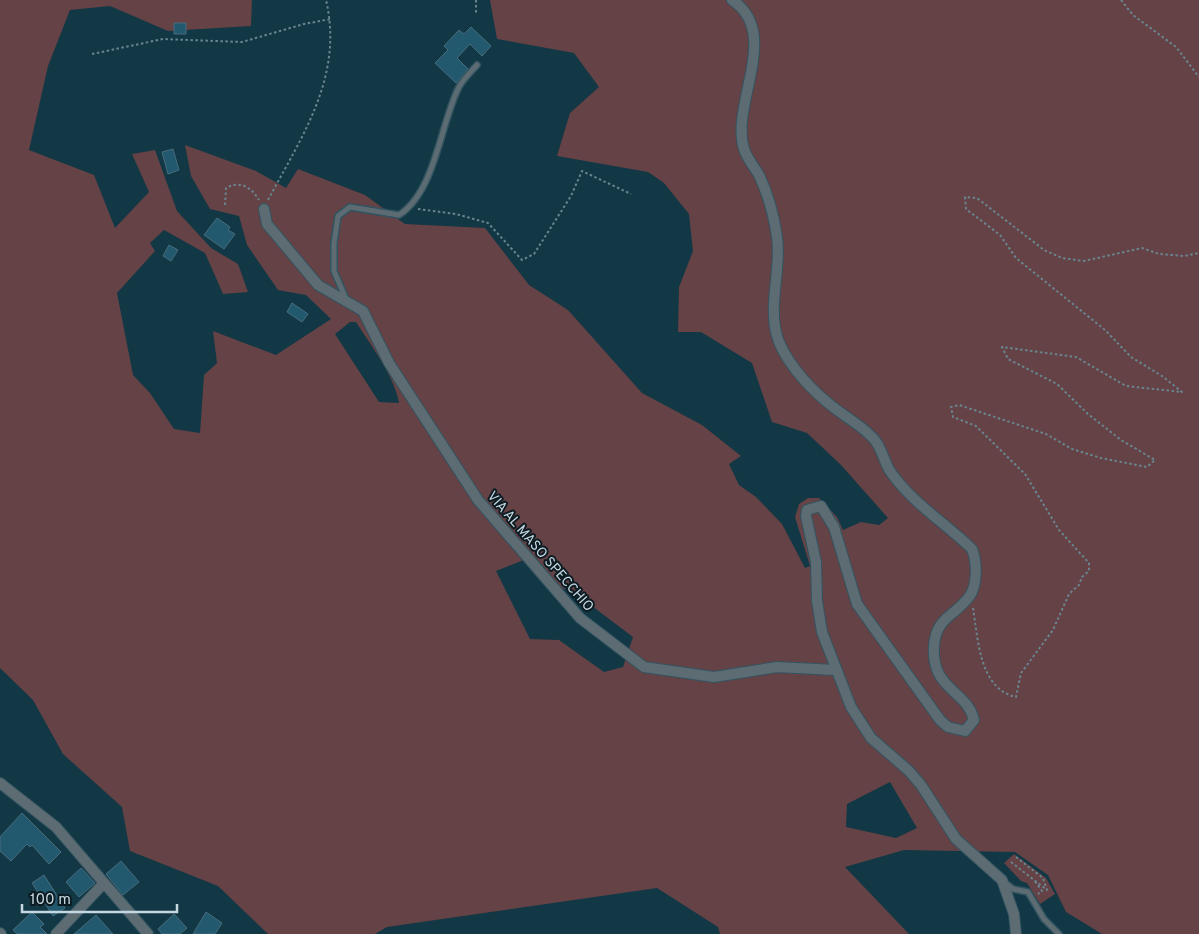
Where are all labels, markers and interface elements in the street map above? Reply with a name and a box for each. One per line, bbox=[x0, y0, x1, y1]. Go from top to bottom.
street label: VIA AL MASO SPECCHIO bbox=[483, 488, 597, 615]
scale bar bbox=[22, 882, 178, 914]
text: 100 m bbox=[30, 891, 71, 910]

